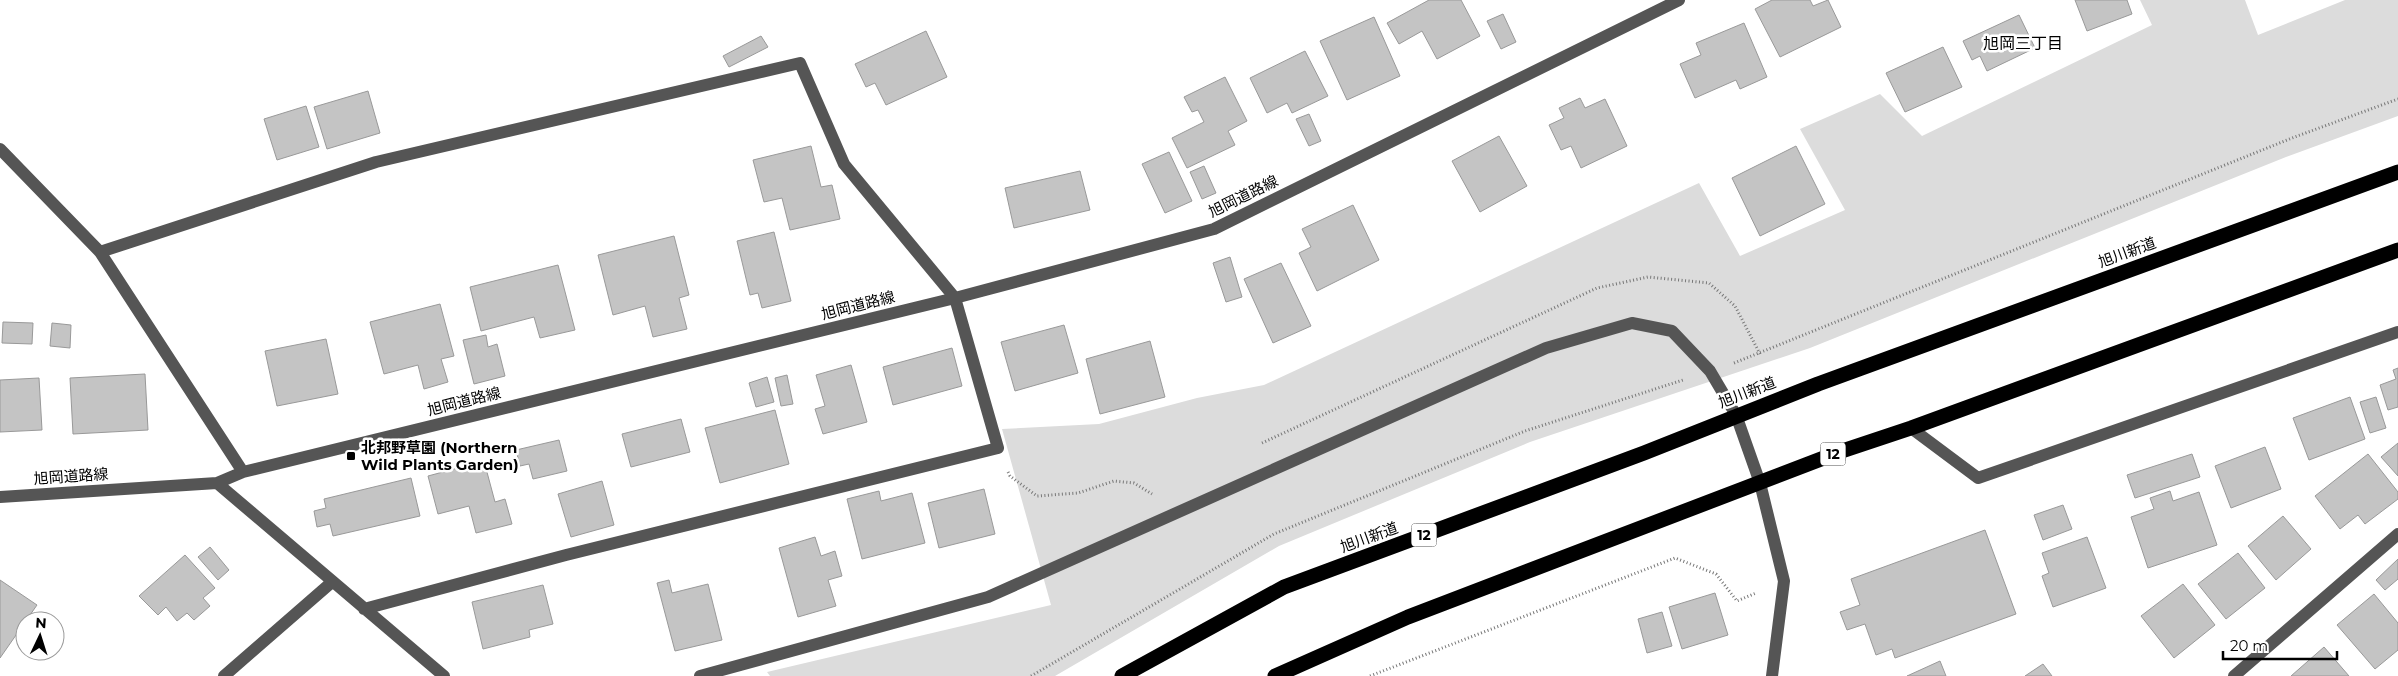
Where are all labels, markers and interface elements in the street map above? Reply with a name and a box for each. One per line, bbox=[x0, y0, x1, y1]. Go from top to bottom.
district label: 旭岡三丁目 bbox=[1983, 34, 2063, 53]
street label: 旭岡道路線 bbox=[1205, 171, 1281, 221]
street label: 旭川新道 bbox=[2096, 233, 2158, 271]
street label: 旭岡道路線 bbox=[819, 287, 897, 323]
street label: 旭川新道 bbox=[1716, 372, 1778, 412]
street label: 旭岡道路線 bbox=[425, 383, 503, 419]
place label: 北邦野草園 (Northern Wild Plants Garden) bbox=[361, 438, 519, 474]
road number: 12 bbox=[1820, 442, 1846, 466]
marker: 北邦野草園 (Northern Wild Plants Garden) bbox=[345, 450, 357, 462]
street label: 旭岡道路線 bbox=[33, 464, 109, 488]
street label: 旭川新道 bbox=[1338, 518, 1400, 556]
road number: 12 bbox=[1412, 524, 1436, 546]
north arrow bbox=[15, 611, 65, 661]
text: N bbox=[35, 614, 47, 632]
scale bar bbox=[2223, 628, 2337, 660]
text: 20 m bbox=[2230, 636, 2268, 655]

